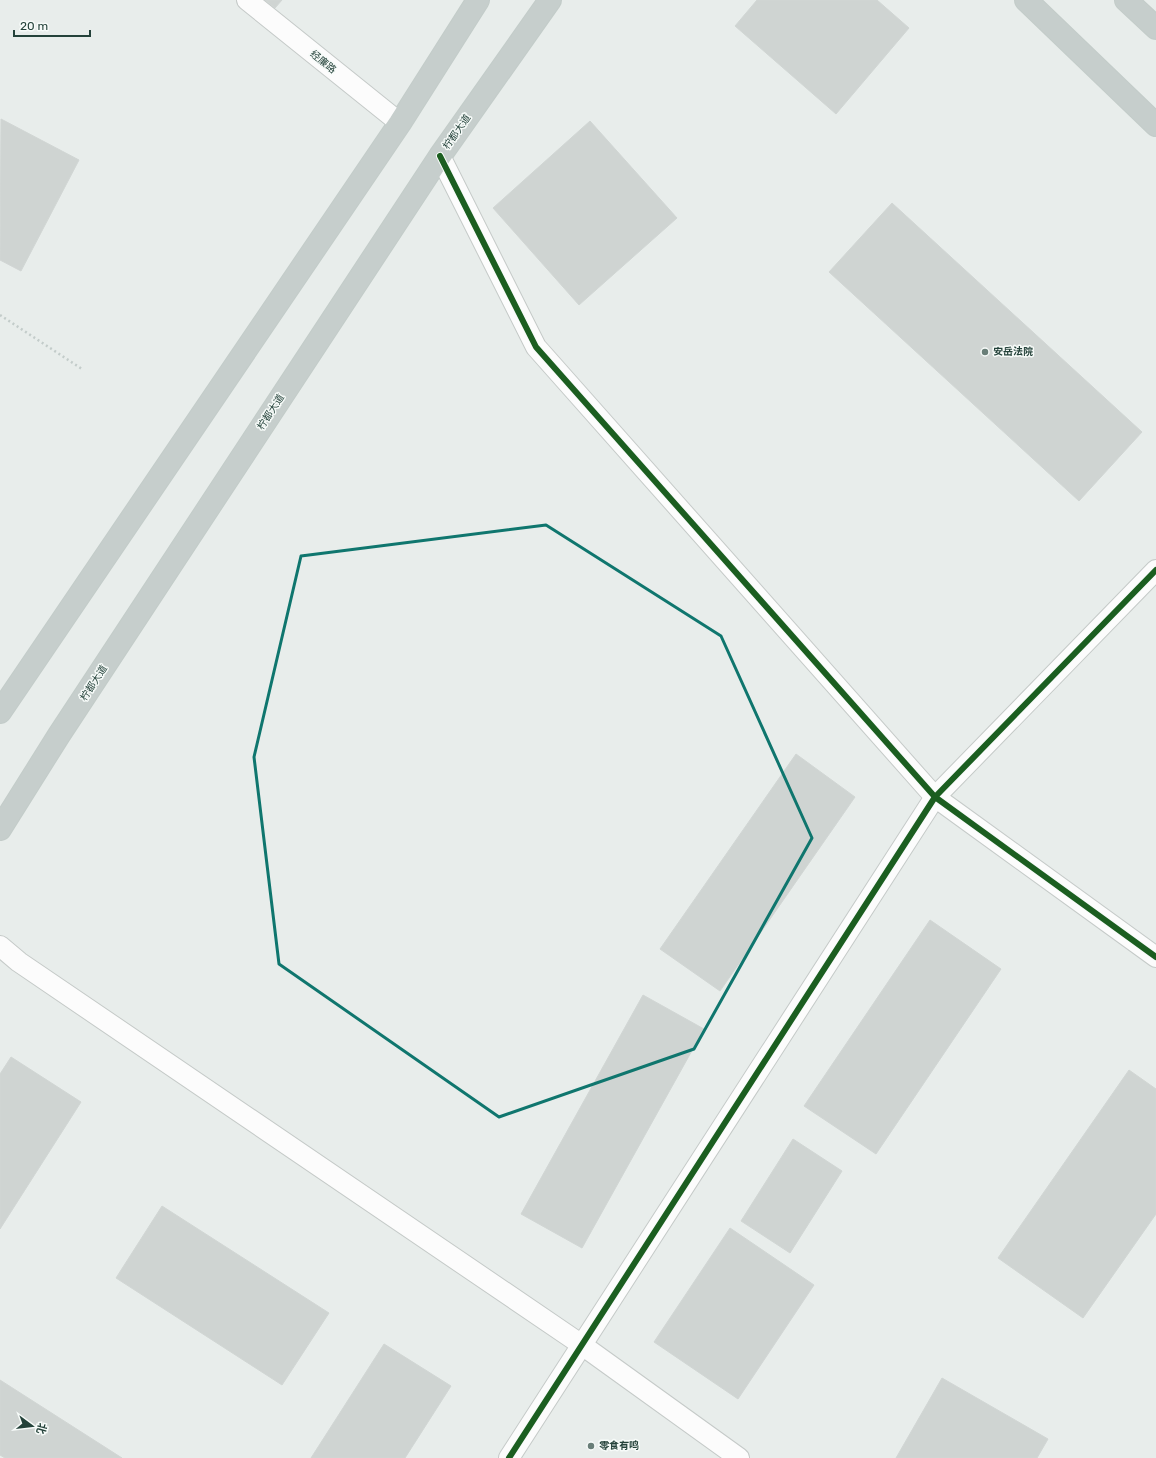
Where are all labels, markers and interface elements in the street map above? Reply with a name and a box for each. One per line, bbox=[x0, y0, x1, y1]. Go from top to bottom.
scale bar bbox=[14, 12, 90, 38]
text: 20 m bbox=[20, 19, 48, 33]
street label: 经廉路 bbox=[308, 48, 338, 76]
street label: 柠都大道 bbox=[441, 112, 473, 152]
place label: 安岳法院 bbox=[993, 346, 1033, 358]
marker: 安岳法院 bbox=[980, 347, 990, 357]
street label: 柠都大道 bbox=[255, 392, 287, 432]
street label: 柠都大道 bbox=[78, 663, 110, 703]
north arrow bbox=[12, 1406, 52, 1446]
text: 北 bbox=[33, 1421, 49, 1435]
place label: 零食有鸣 bbox=[599, 1440, 639, 1452]
marker: 零食有鸣 bbox=[586, 1441, 596, 1451]

